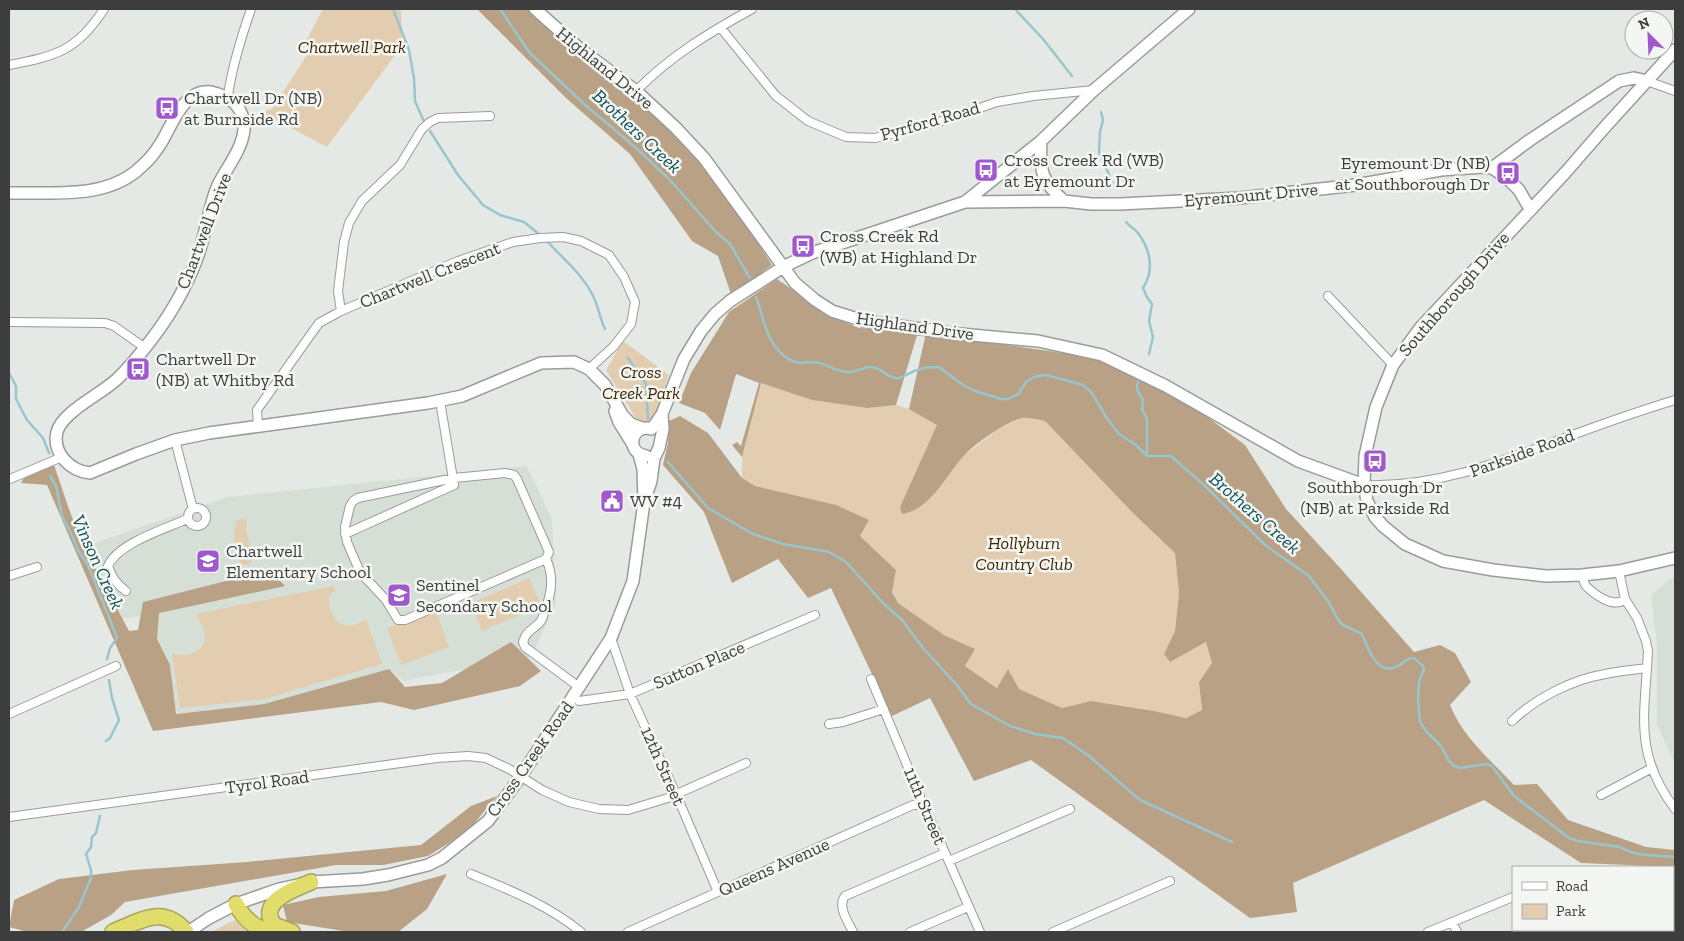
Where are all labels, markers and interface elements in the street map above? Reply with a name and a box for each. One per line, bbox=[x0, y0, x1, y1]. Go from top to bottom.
north arrow bbox=[1624, 10, 1674, 60]
text: N bbox=[1636, 14, 1653, 34]
street label: Highland Drive bbox=[552, 22, 658, 114]
park label: Chartwell Park bbox=[298, 36, 406, 58]
water label: Brothers Creek bbox=[588, 84, 686, 178]
place label: Chartwell Dr (NB) at Burnside Rd bbox=[184, 87, 322, 130]
bus stop icon: Chartwell Dr (NB) at Burnside Rd bbox=[154, 95, 180, 121]
street label: Pyrford Road bbox=[878, 96, 982, 146]
place label: Cross Creek Rd (WB) at Eyremount Dr bbox=[1004, 149, 1164, 192]
place label: Eyremount Dr (NB) at Southborough Dr bbox=[1335, 152, 1490, 195]
bus stop icon: Cross Creek Rd (WB) at Eyremount Dr bbox=[973, 157, 999, 183]
bus stop icon: Eyremount Dr (NB) at Southborough Dr bbox=[1495, 160, 1521, 186]
street label: Chartwell Drive bbox=[172, 170, 236, 292]
street label: Eyremount Drive bbox=[1183, 178, 1319, 212]
place label: Cross Creek Rd (WB) at Highland Dr bbox=[820, 225, 977, 268]
street label: Southborough Drive bbox=[1394, 227, 1514, 361]
bus stop icon: Cross Creek Rd (WB) at Highland Dr bbox=[790, 233, 816, 259]
street label: Chartwell Crescent bbox=[356, 237, 504, 313]
street label: Highland Drive bbox=[855, 307, 975, 345]
place label: Chartwell Dr (NB) at Whitby Rd bbox=[156, 348, 294, 391]
bus stop icon: Chartwell Dr (NB) at Whitby Rd bbox=[125, 356, 151, 382]
park label: Cross Creek Park bbox=[602, 361, 680, 404]
street label: Parkside Road bbox=[1467, 424, 1577, 482]
bus stop icon: Southborough Dr (NB) at Parkside Rd bbox=[1362, 448, 1388, 474]
water label: Brothers Creek bbox=[1205, 467, 1305, 559]
place label: Southborough Dr (NB) at Parkside Rd bbox=[1300, 476, 1450, 519]
public building icon: WV #4 bbox=[599, 488, 625, 514]
place label: WV #4 bbox=[630, 490, 683, 512]
water label: Vinson Creek bbox=[67, 511, 129, 613]
park label: Hollyburn Country Club bbox=[975, 532, 1073, 575]
place label: Chartwell Elementary School bbox=[226, 540, 371, 583]
school or university icon: Chartwell Elementary School bbox=[195, 548, 221, 574]
place label: Sentinel Secondary School bbox=[416, 574, 552, 617]
school or university icon: Sentinel Secondary School bbox=[386, 582, 412, 608]
street label: Sutton Place bbox=[650, 636, 748, 694]
street label: Cross Creek Road bbox=[482, 697, 578, 821]
street label: 12th Street bbox=[636, 723, 690, 809]
street label: 11th Street bbox=[899, 764, 951, 848]
street label: Tyrol Road bbox=[224, 765, 310, 799]
street label: Queens Avenue bbox=[715, 833, 833, 901]
legend bbox=[1512, 866, 1674, 931]
text: Road bbox=[1556, 877, 1589, 895]
text: Park bbox=[1556, 902, 1586, 920]

